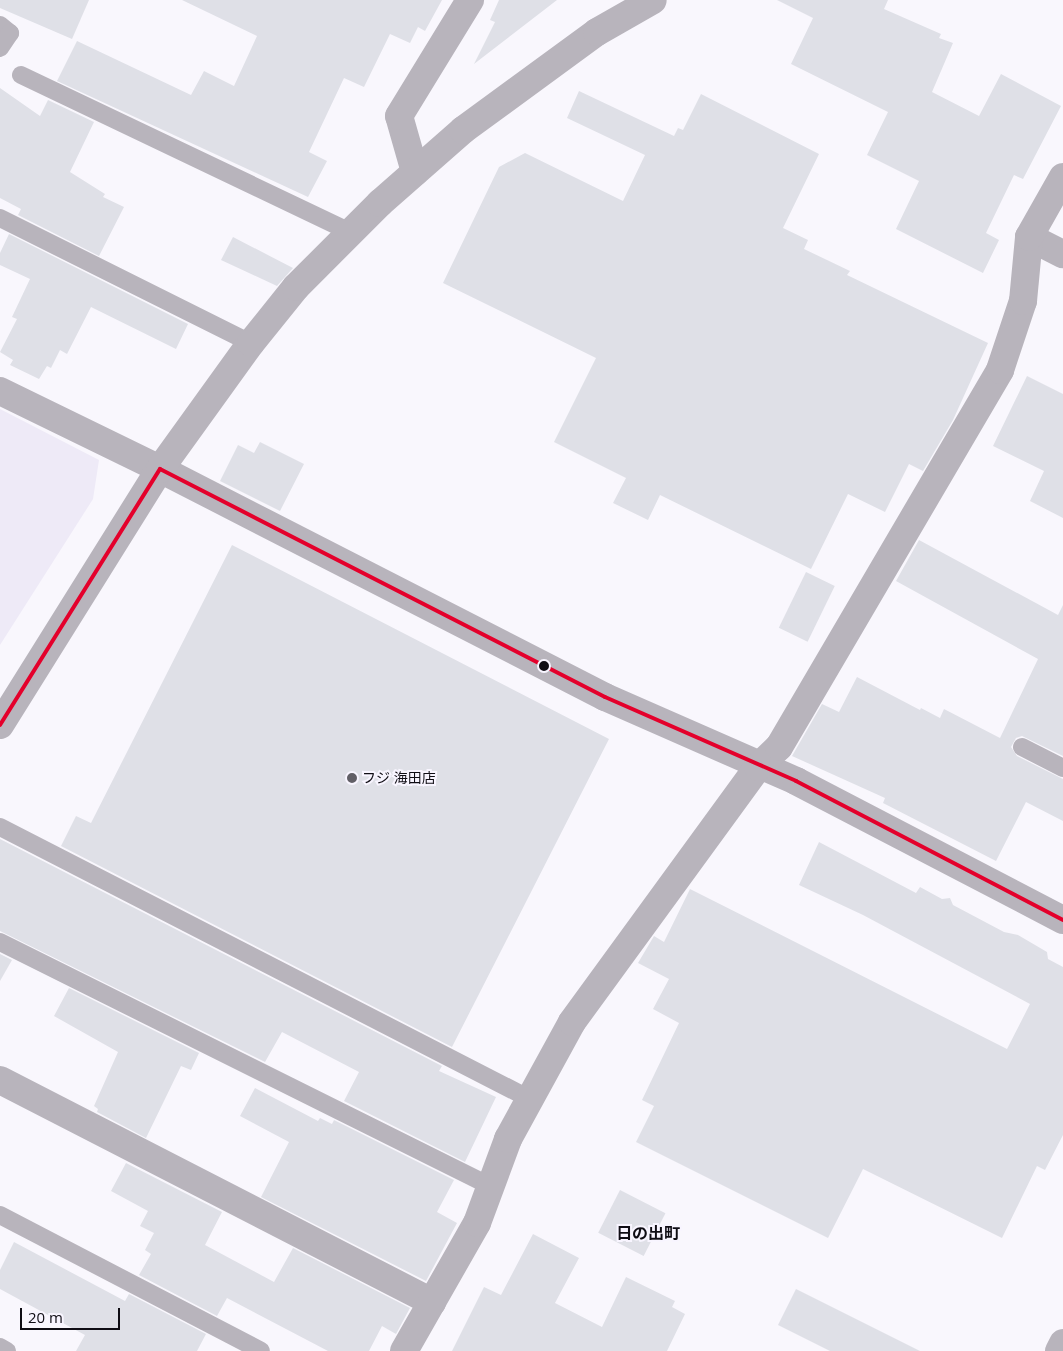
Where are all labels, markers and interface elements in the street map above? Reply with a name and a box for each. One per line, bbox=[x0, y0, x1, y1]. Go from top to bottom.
unlabelled marker bbox=[539, 661, 549, 671]
place label: フジ 海田店 bbox=[362, 770, 436, 786]
marker: フジ 海田店 bbox=[346, 772, 358, 784]
district label: 日の出町 bbox=[616, 1223, 680, 1243]
scale bar bbox=[22, 1298, 122, 1330]
text: 20 m bbox=[28, 1307, 63, 1327]

